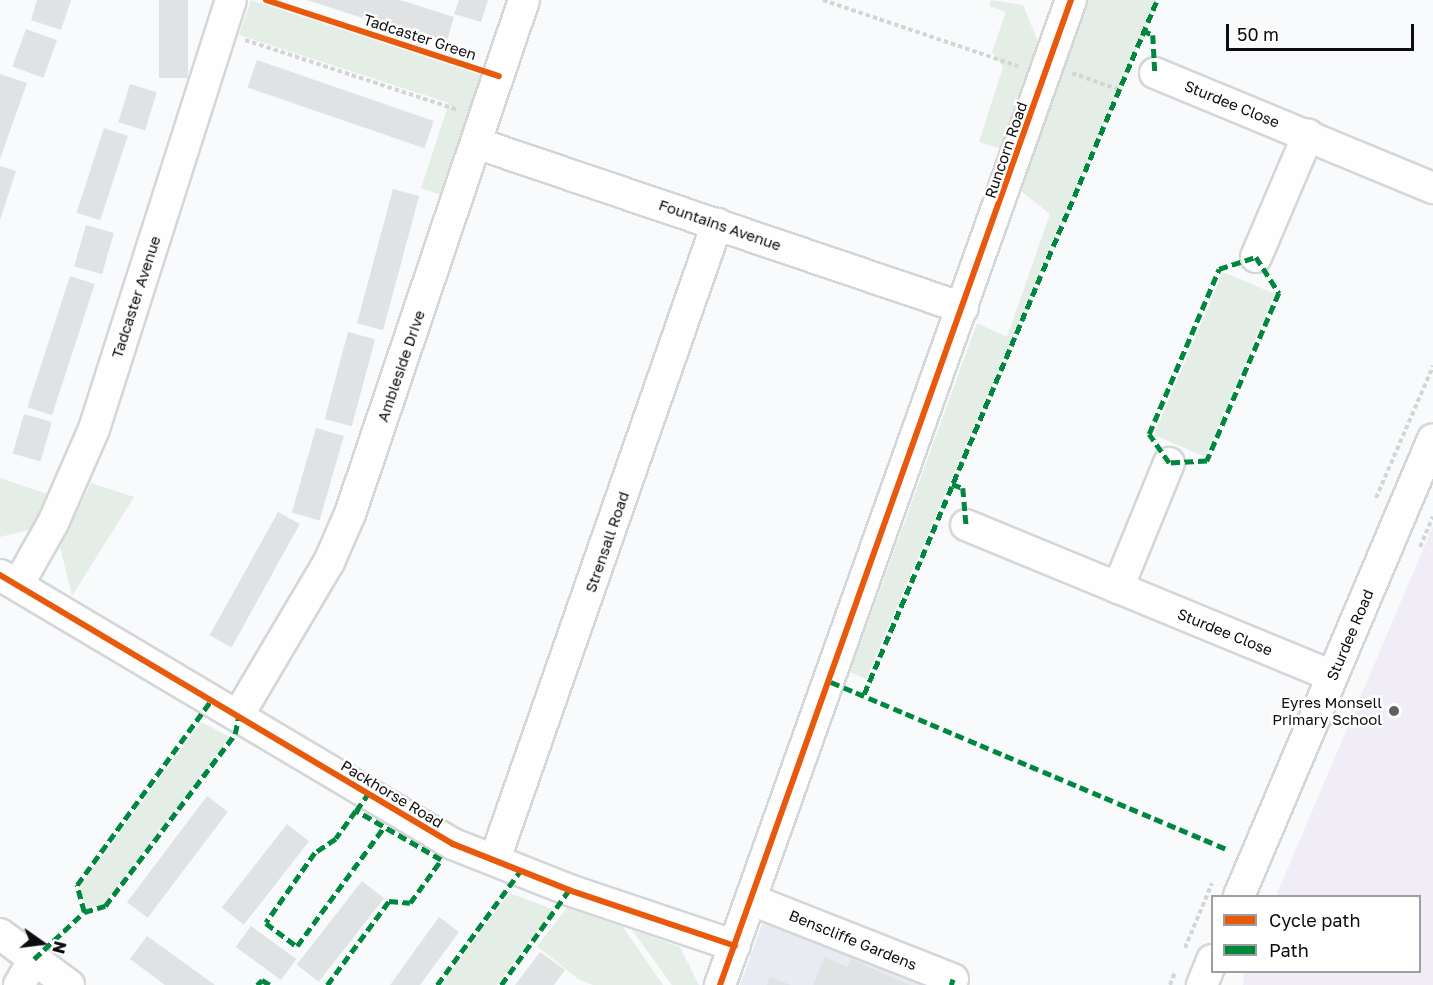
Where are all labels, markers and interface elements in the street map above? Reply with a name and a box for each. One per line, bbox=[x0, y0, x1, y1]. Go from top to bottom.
street label: Tadcaster Green bbox=[361, 10, 479, 64]
scale bar bbox=[1229, 12, 1416, 50]
text: 50 m bbox=[1237, 23, 1279, 45]
street label: Sturdee Close bbox=[1182, 77, 1282, 131]
street label: Runcorn Road bbox=[981, 99, 1031, 201]
street label: Fountains Avenue bbox=[656, 196, 784, 254]
street label: Tadcaster Avenue bbox=[108, 234, 164, 360]
street label: Ambleside Drive bbox=[373, 308, 429, 424]
street label: Strensall Road bbox=[581, 489, 633, 595]
street label: Sturdee Road bbox=[1323, 587, 1377, 683]
street label: Sturdee Close bbox=[1175, 605, 1275, 659]
place label: Eyres Monsell Primary School bbox=[1272, 693, 1382, 728]
marker: Eyres Monsell Primary School bbox=[1387, 704, 1401, 718]
street label: Packhorse Road bbox=[338, 756, 446, 832]
legend bbox=[1211, 895, 1421, 973]
street label: Benscliffe Gardens bbox=[787, 906, 919, 974]
text: Cycle path bbox=[1269, 909, 1361, 931]
north arrow bbox=[12, 913, 72, 973]
text: N bbox=[48, 939, 71, 956]
text: Path bbox=[1269, 939, 1309, 961]

